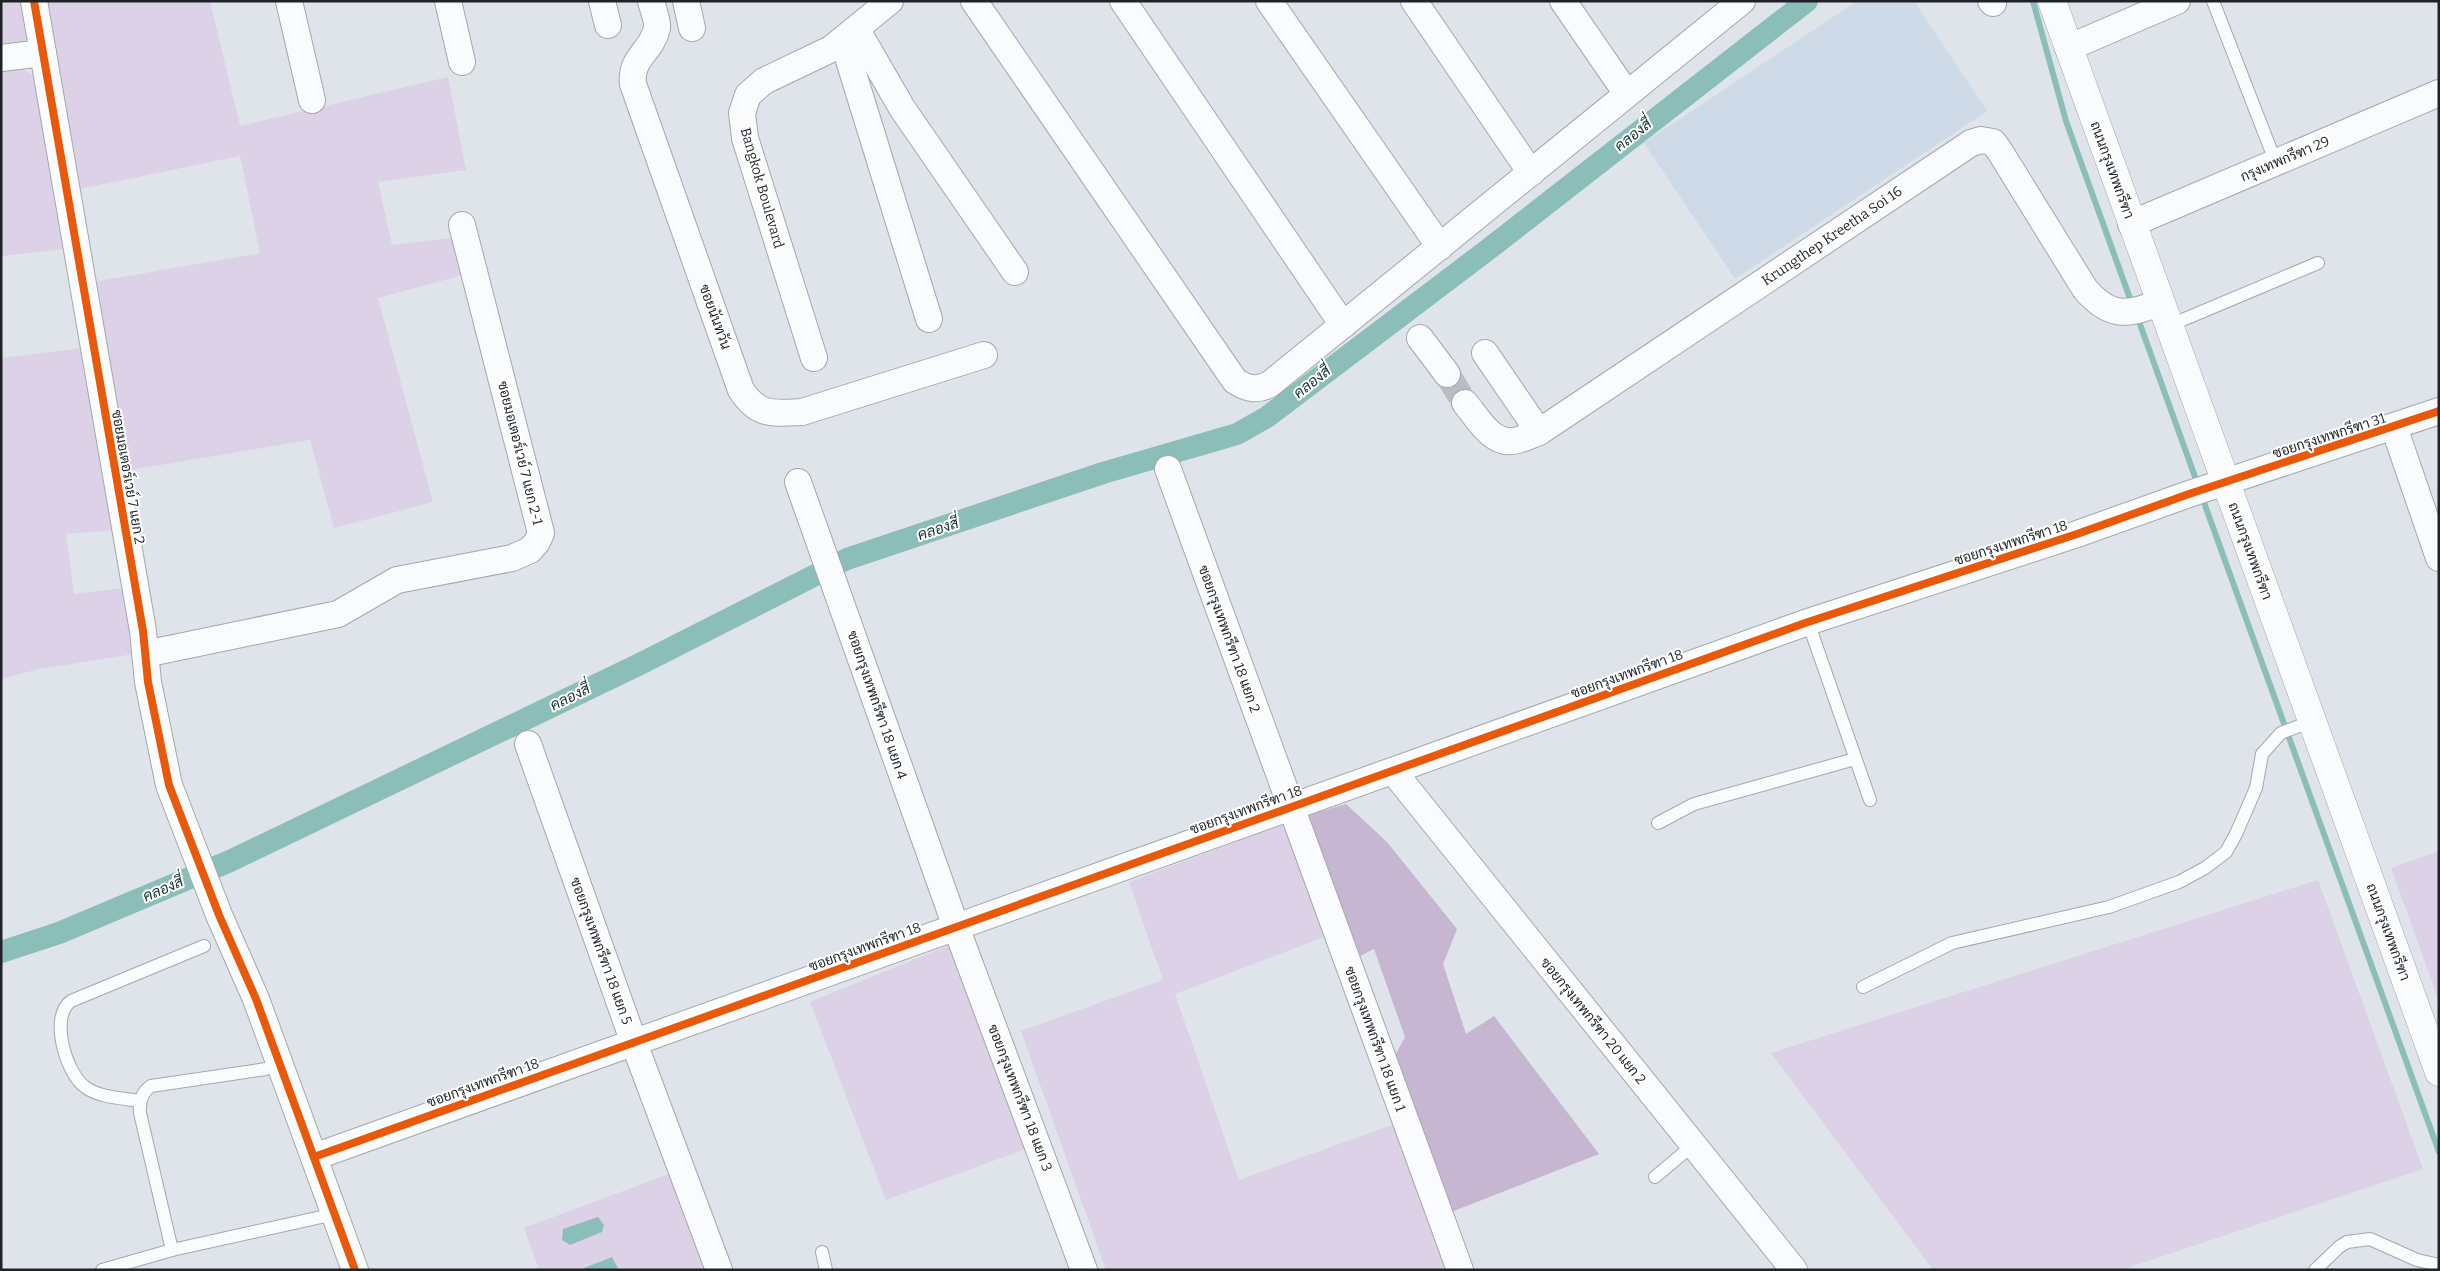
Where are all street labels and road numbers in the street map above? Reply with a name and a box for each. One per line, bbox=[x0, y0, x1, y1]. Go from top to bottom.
street label: ถนนกรุงเทพกรีฑา bbox=[2086, 119, 2138, 221]
street label: Bangkok Boulevard bbox=[737, 126, 787, 250]
street label: กรุงเทพกรีฑา 29 bbox=[2238, 132, 2332, 186]
street label: Krungthep Kreetha Soi 16 bbox=[1759, 183, 1905, 289]
street label: ซอยนันทวัน bbox=[695, 282, 735, 352]
street label: ซอยมอเตอร์เวย์ 7 แยก 2-1 bbox=[494, 379, 547, 527]
street label: ซอยมอเตอร์เวย์ 7 แยก 2 bbox=[108, 408, 149, 546]
street label: ซอยกรุงเทพกรีฑา 31 bbox=[2270, 409, 2388, 463]
street label: ถนนกรุงเทพกรีฑา bbox=[2224, 500, 2276, 602]
street label: ซอยกรุงเทพกรีฑา 18 bbox=[1952, 516, 2070, 570]
street label: ซอยกรุงเทพกรีฑา 18 แยก 2 bbox=[1193, 563, 1265, 715]
street label: ซอยกรุงเทพกรีฑา 18 แยก 4 bbox=[843, 628, 911, 782]
street label: ซอยกรุงเทพกรีฑา 18 bbox=[1568, 645, 1686, 703]
street label: ซอยกรุงเทพกรีฑา 18 bbox=[1187, 781, 1305, 839]
street label: ซอยกรุงเทพกรีฑา 18 แยก 5 bbox=[566, 875, 636, 1027]
street label: ถนนกรุงเทพกรีฑา bbox=[2362, 881, 2414, 983]
street label: ซอยกรุงเทพกรีฑา 18 bbox=[806, 918, 924, 976]
street label: ซอยกรุงเทพกรีฑา 20 แยก 2 bbox=[1536, 954, 1650, 1088]
street label: ซอยกรุงเทพกรีฑา 18 แยก 1 bbox=[1340, 964, 1410, 1115]
street label: ซอยกรุงเทพกรีฑา 18 แยก 3 bbox=[983, 1022, 1057, 1174]
street label: ซอยกรุงเทพกรีฑา 18 bbox=[424, 1054, 542, 1112]

